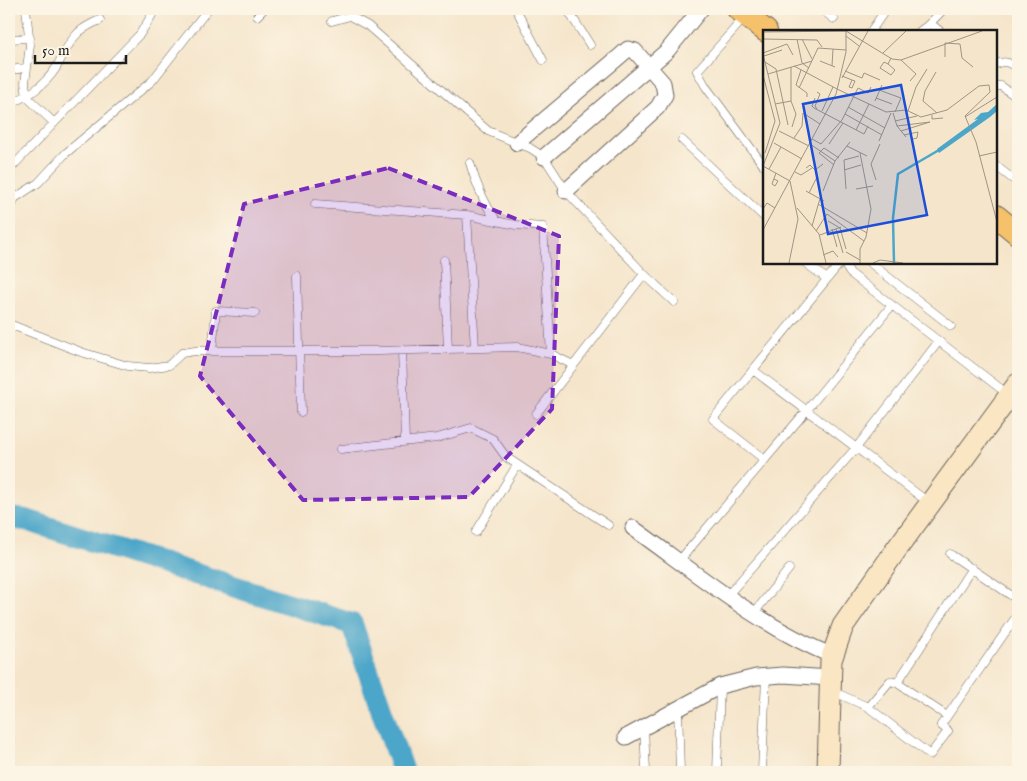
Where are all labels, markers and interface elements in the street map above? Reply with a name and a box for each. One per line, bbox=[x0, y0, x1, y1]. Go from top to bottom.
inset map bbox=[763, 30, 997, 264]
scale bar bbox=[35, 32, 126, 64]
text: 50 m bbox=[42, 41, 70, 60]

